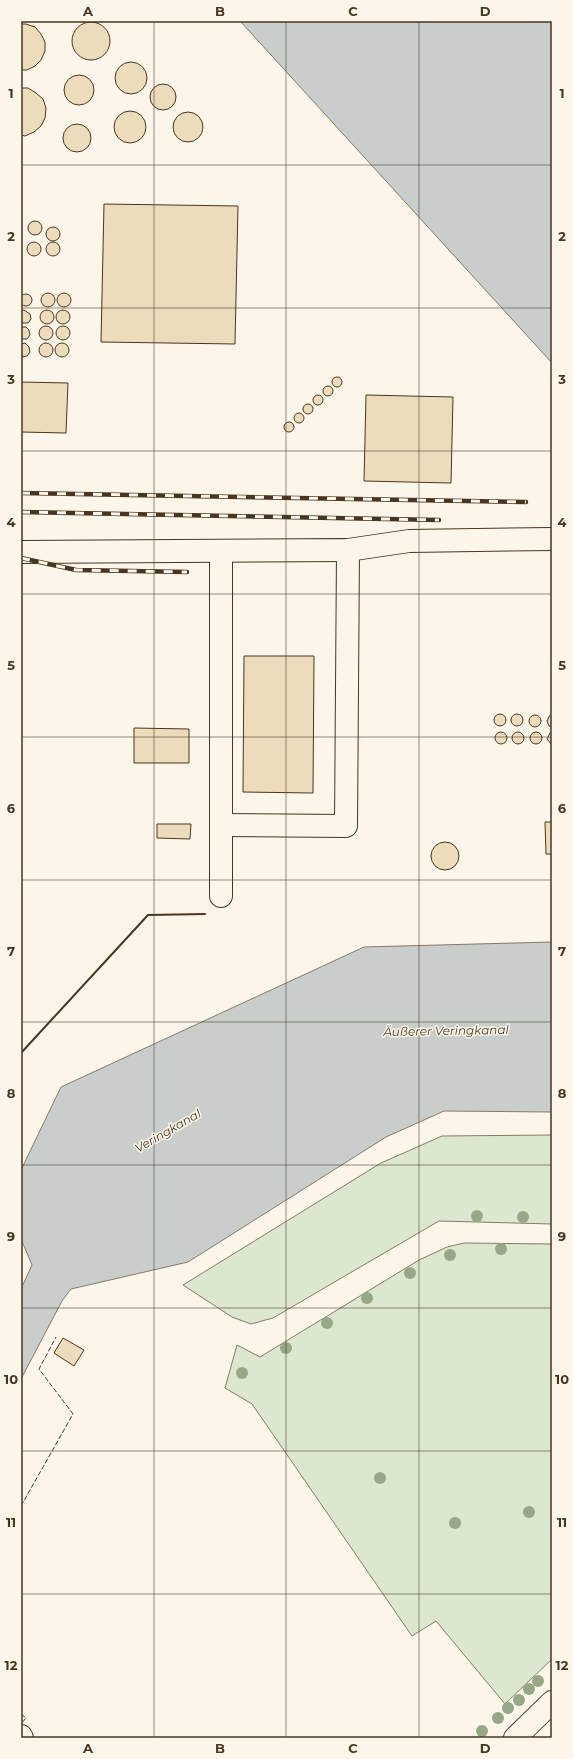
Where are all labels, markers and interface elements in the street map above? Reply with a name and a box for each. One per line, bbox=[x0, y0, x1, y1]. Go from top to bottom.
text: A bbox=[82, 3, 94, 19]
text: B bbox=[215, 3, 225, 19]
text: C bbox=[348, 3, 358, 19]
text: D bbox=[480, 3, 491, 19]
text: 1 bbox=[8, 85, 14, 101]
text: 1 bbox=[559, 85, 565, 101]
text: 2 bbox=[7, 228, 15, 244]
text: 2 bbox=[558, 228, 566, 244]
text: 3 bbox=[6, 371, 15, 387]
text: 3 bbox=[557, 371, 566, 387]
text: 4 bbox=[7, 514, 16, 530]
text: 4 bbox=[558, 514, 567, 530]
text: 5 bbox=[7, 657, 15, 673]
text: 5 bbox=[558, 657, 566, 673]
text: 6 bbox=[7, 800, 16, 816]
text: 6 bbox=[558, 800, 567, 816]
text: 7 bbox=[7, 943, 15, 959]
text: 7 bbox=[558, 943, 566, 959]
water label: Äußerer Veringkanal bbox=[382, 1022, 510, 1039]
text: 8 bbox=[7, 1085, 16, 1101]
text: 8 bbox=[558, 1085, 567, 1101]
water label: Veringkanal bbox=[132, 1105, 204, 1155]
text: 9 bbox=[7, 1228, 15, 1244]
text: 9 bbox=[558, 1228, 566, 1244]
text: 10 bbox=[4, 1371, 18, 1387]
text: 10 bbox=[555, 1371, 569, 1387]
text: 11 bbox=[6, 1514, 16, 1530]
text: 11 bbox=[557, 1514, 567, 1530]
text: 12 bbox=[5, 1657, 18, 1673]
text: 12 bbox=[556, 1657, 569, 1673]
text: A bbox=[82, 1740, 94, 1756]
text: B bbox=[215, 1740, 225, 1756]
text: C bbox=[348, 1740, 358, 1756]
text: D bbox=[480, 1740, 491, 1756]

